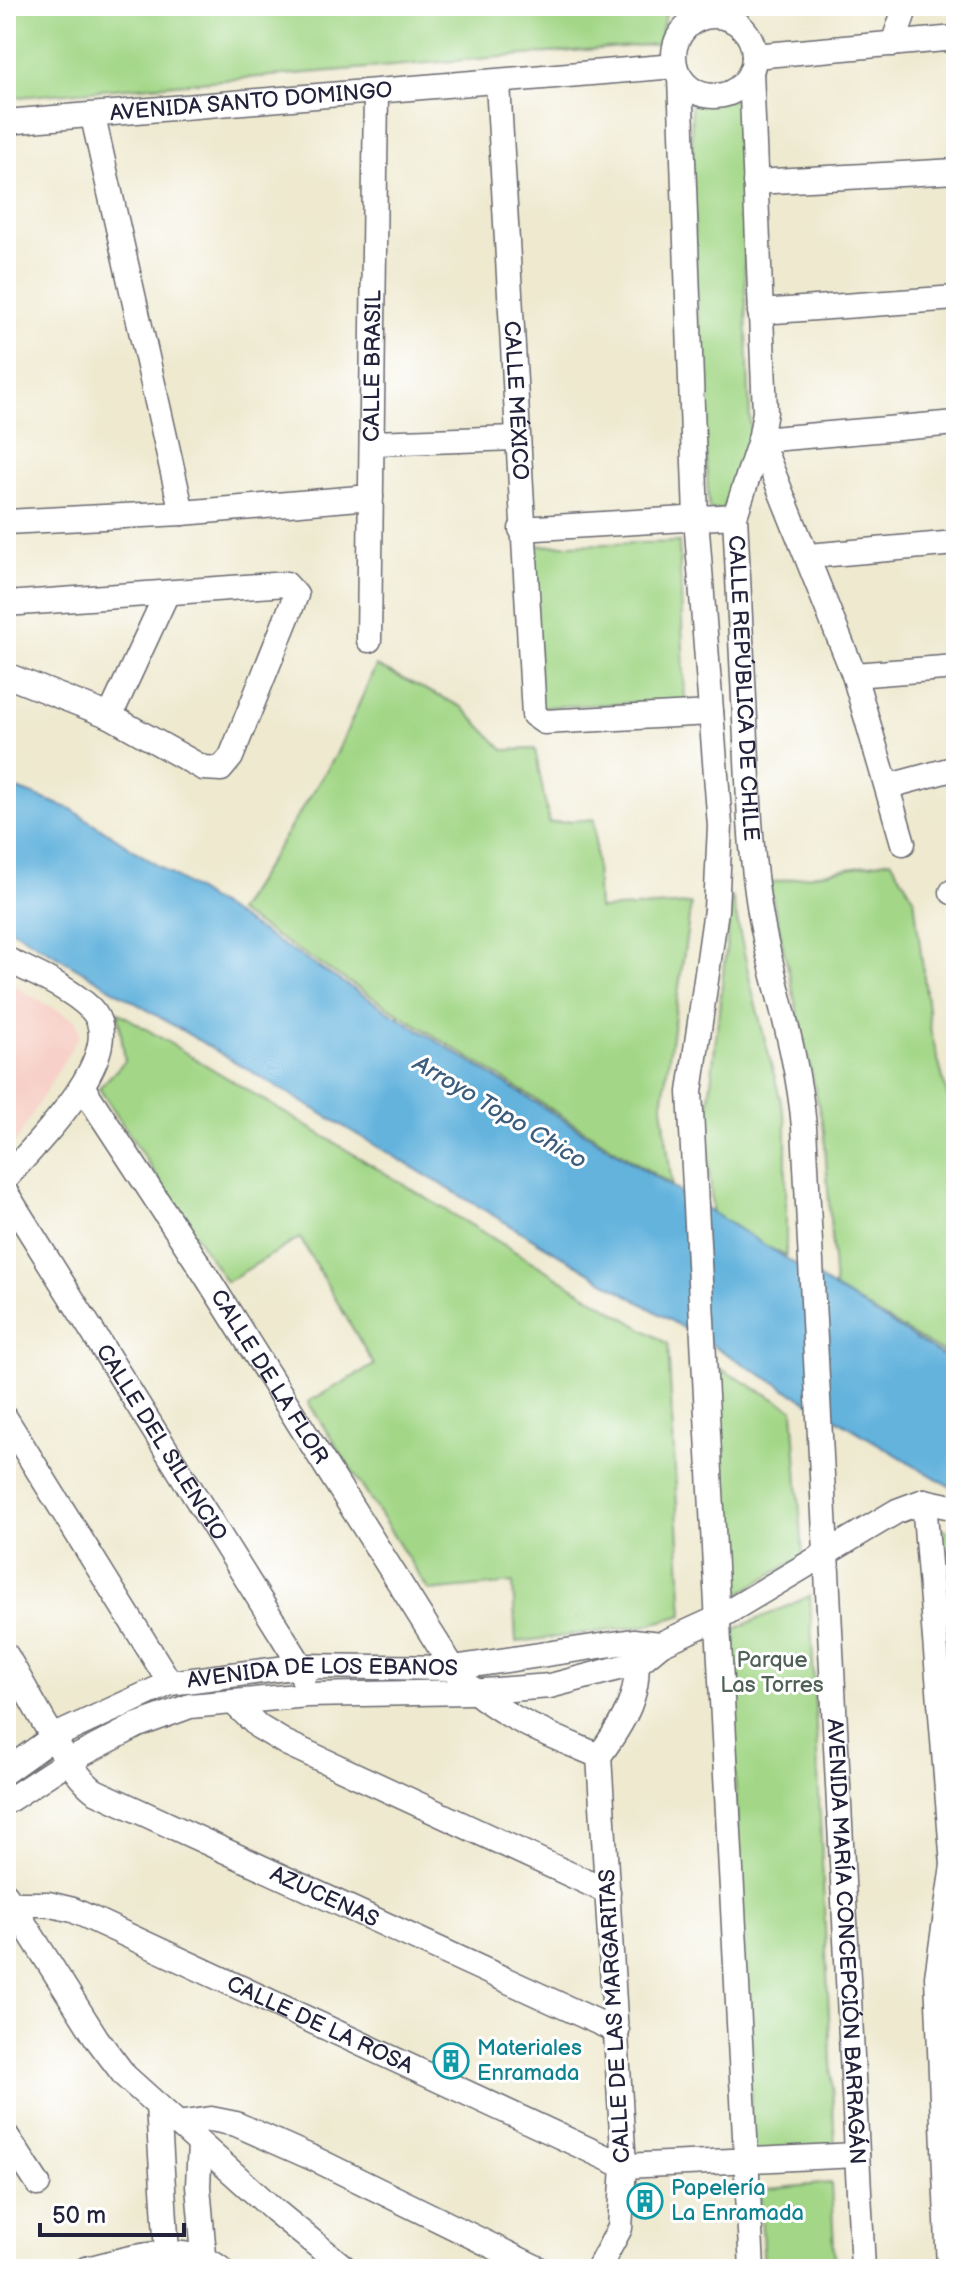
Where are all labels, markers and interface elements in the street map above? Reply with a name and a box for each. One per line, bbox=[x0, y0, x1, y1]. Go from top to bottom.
street label: AVENIDA SANTO DOMINGO bbox=[109, 76, 394, 127]
street label: CALLE BRASIL bbox=[358, 290, 387, 442]
street label: CALLE MÉXICO bbox=[498, 320, 534, 481]
street label: CALLE REPÚBLICA DE CHILE bbox=[722, 534, 765, 842]
water label: Arroyo Topo Chico bbox=[407, 1048, 592, 1175]
street label: CALLE DE LA FLOR bbox=[205, 1284, 335, 1469]
street label: CALLE DEL SILENCIO bbox=[90, 1339, 233, 1546]
park label: Parque Las Torres bbox=[720, 1647, 824, 1699]
street label: AVENIDA DE LOS EBANOS bbox=[185, 1652, 458, 1694]
street label: AVENIDA MARÍA CONCEPCIÓN BARRAGÁN bbox=[821, 1718, 871, 2165]
street label: AZUCENAS bbox=[266, 1860, 383, 1933]
street label: CALLE DE LAS MARGARITAS bbox=[594, 1868, 636, 2164]
street label: CALLE DE LA ROSA bbox=[222, 1970, 418, 2080]
place label: Materiales Enramada bbox=[477, 2035, 582, 2087]
building icon: Materiales Enramada bbox=[432, 2042, 470, 2080]
place label: Papelería La Enramada bbox=[671, 2175, 804, 2227]
building icon: Papelería La Enramada bbox=[626, 2182, 664, 2220]
scale bar bbox=[40, 2187, 184, 2237]
text: 50 m bbox=[52, 2201, 106, 2230]

